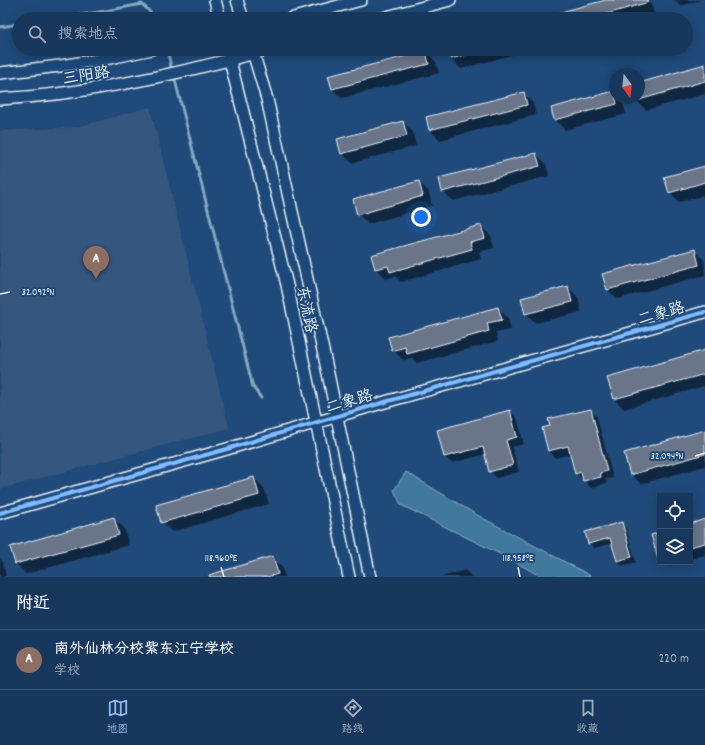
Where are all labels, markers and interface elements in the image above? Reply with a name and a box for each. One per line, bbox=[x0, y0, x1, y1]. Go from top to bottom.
search box bbox=[12, 12, 693, 56]
icon: search bbox=[26, 23, 48, 45]
text: 搜索地点 bbox=[58, 24, 118, 46]
street label: 三阳路 bbox=[61, 61, 112, 92]
north arrow bbox=[609, 68, 645, 104]
your location bbox=[411, 207, 431, 227]
pin: A bbox=[83, 246, 109, 279]
street label: 东流路 bbox=[289, 284, 322, 335]
text: 32.092°N bbox=[21, 286, 55, 300]
street label: 二象路 bbox=[635, 297, 688, 332]
street label: 二象路 bbox=[323, 384, 376, 420]
text: 32.094°N bbox=[651, 450, 683, 464]
map controls bbox=[657, 493, 693, 565]
button: locate bbox=[657, 493, 693, 529]
button: layers bbox=[657, 529, 693, 565]
text: 118.960°E bbox=[205, 552, 238, 566]
text: 118.958°E bbox=[502, 552, 534, 566]
text: 附近 bbox=[16, 593, 50, 617]
text: 南外仙林分校紫东江宁学校 bbox=[54, 639, 234, 661]
text: A bbox=[25, 650, 33, 669]
text: 220 m bbox=[659, 650, 689, 669]
text: 学校 bbox=[54, 662, 80, 681]
tab: 地图 bbox=[107, 697, 129, 738]
tab: 路线 bbox=[342, 697, 364, 738]
tab: 收藏 bbox=[577, 697, 599, 738]

